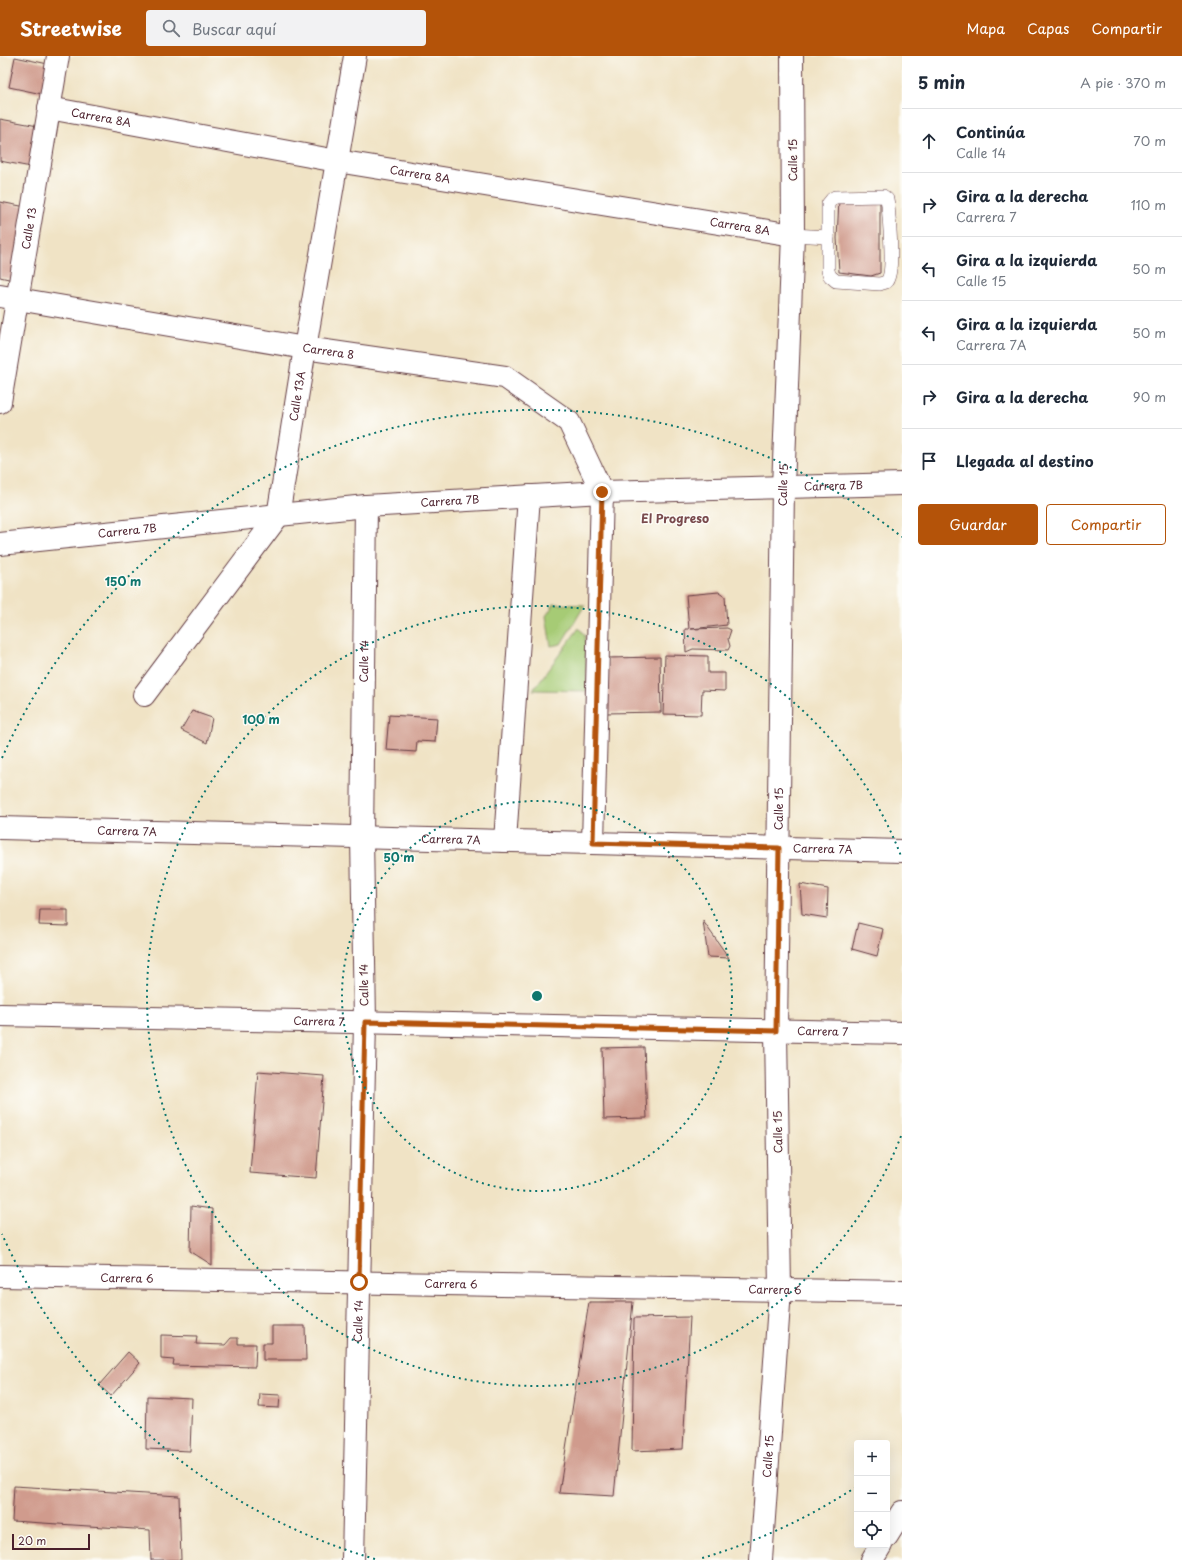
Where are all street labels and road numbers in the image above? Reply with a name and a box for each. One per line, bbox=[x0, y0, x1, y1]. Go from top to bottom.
street label: Carrera 8A bbox=[70, 103, 133, 131]
street label: Calle 15 bbox=[784, 139, 801, 181]
street label: Carrera 8A bbox=[389, 161, 452, 187]
street label: Calle 13 bbox=[17, 206, 41, 251]
street label: Carrera 8A bbox=[709, 213, 772, 239]
street label: Carrera 8 bbox=[301, 339, 356, 363]
street label: Calle 13A bbox=[284, 370, 309, 422]
street label: Calle 15 bbox=[774, 463, 792, 506]
street label: Carrera 7B bbox=[804, 476, 863, 495]
street label: Carrera 7B bbox=[420, 490, 480, 511]
street label: Carrera 7B bbox=[97, 519, 157, 542]
street label: Calle 14 bbox=[355, 640, 372, 683]
street label: Calle 15 bbox=[770, 787, 787, 830]
street label: Carrera 7A bbox=[97, 821, 157, 840]
street label: Carrera 7A bbox=[421, 830, 481, 848]
street label: Carrera 7A bbox=[793, 839, 853, 858]
street label: Calle 14 bbox=[355, 964, 372, 1006]
street label: Carrera 7 bbox=[293, 1012, 345, 1030]
street label: Carrera 7 bbox=[797, 1022, 849, 1040]
street label: Calle 15 bbox=[769, 1111, 786, 1154]
street label: Carrera 6 bbox=[100, 1269, 154, 1287]
street label: Carrera 6 bbox=[424, 1275, 478, 1292]
street label: Carrera 6 bbox=[748, 1280, 802, 1298]
street label: Calle 14 bbox=[349, 1300, 367, 1342]
street label: Calle 15 bbox=[758, 1434, 778, 1478]

